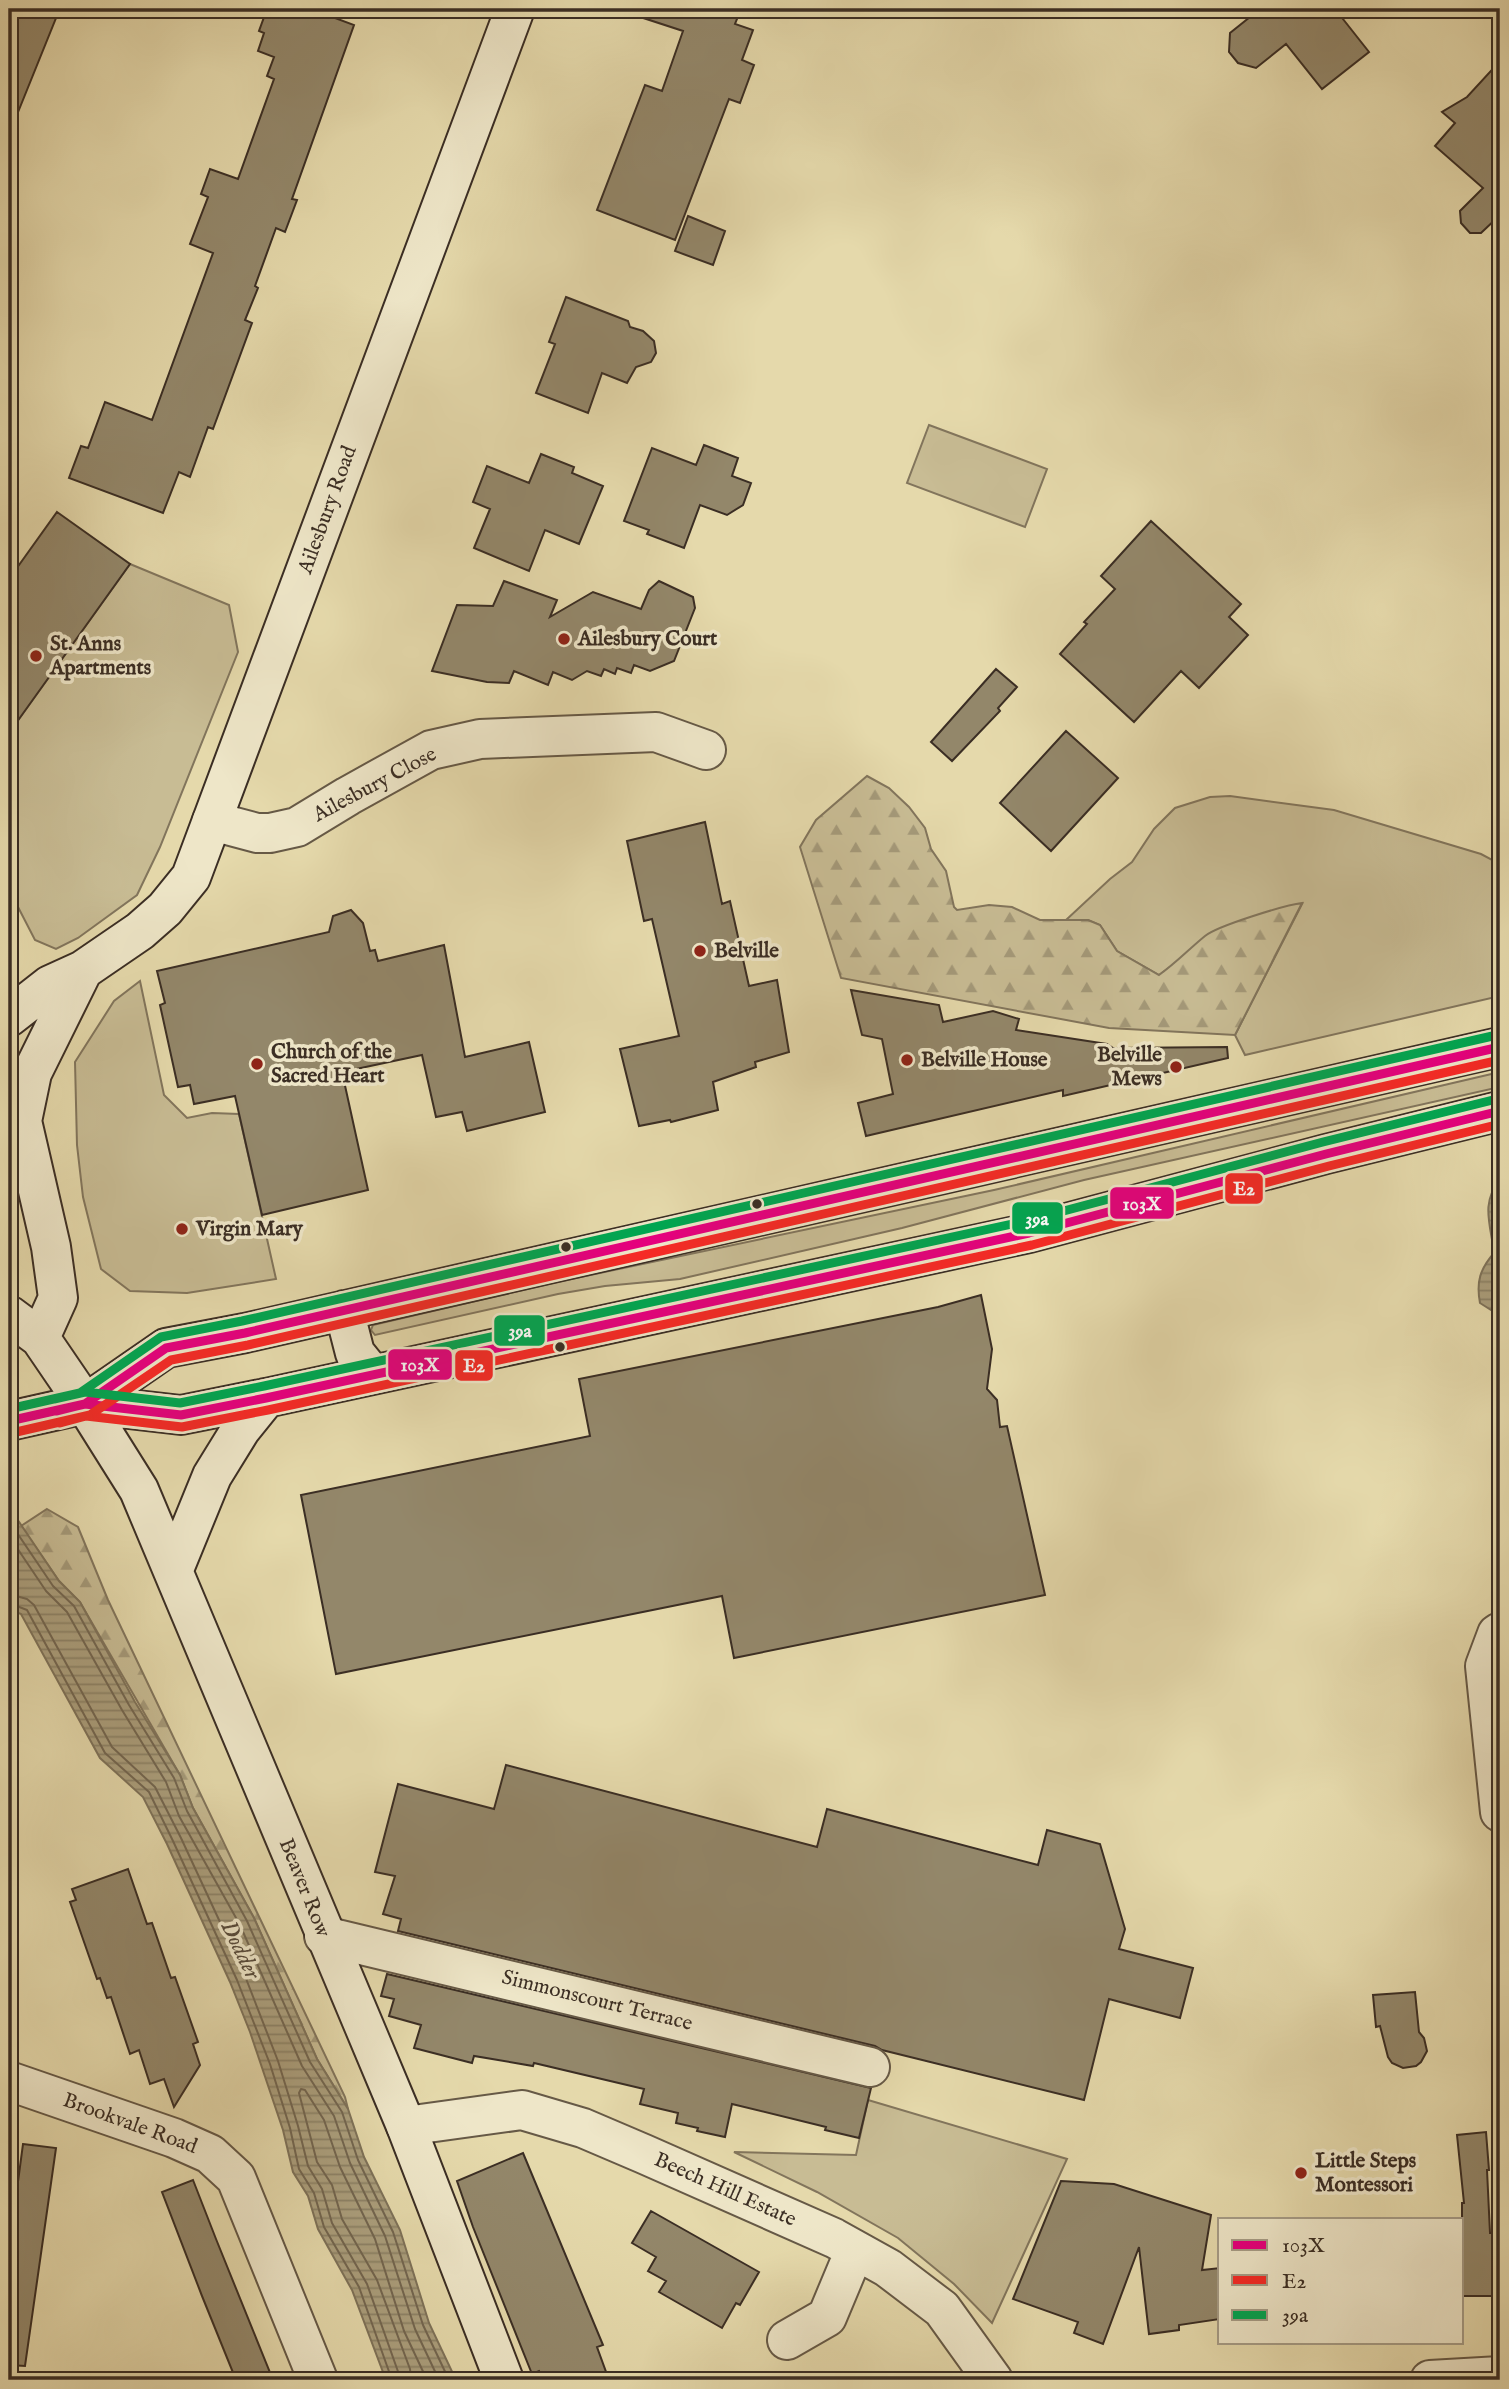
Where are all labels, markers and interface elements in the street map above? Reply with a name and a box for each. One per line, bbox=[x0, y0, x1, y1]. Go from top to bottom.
street label: Ailesbury Road bbox=[292, 441, 364, 579]
place label: Ailesbury Court bbox=[577, 626, 718, 653]
place label: St. Anns Apartments bbox=[49, 631, 151, 682]
marker: Ailesbury Court bbox=[556, 631, 572, 647]
marker: St. Anns Apartments bbox=[28, 648, 44, 664]
street label: Ailesbury Close bbox=[308, 741, 442, 829]
place label: Belville bbox=[714, 938, 779, 965]
marker: Belville bbox=[692, 943, 708, 959]
place label: Church of the Sacred Heart bbox=[271, 1039, 392, 1090]
place label: Belville Mews bbox=[1097, 1042, 1162, 1093]
place label: Belville House bbox=[921, 1047, 1048, 1074]
marker: Belville House bbox=[899, 1052, 915, 1068]
marker: Church of the Sacred Heart bbox=[249, 1056, 265, 1072]
marker: Belville Mews bbox=[1168, 1059, 1184, 1075]
line badge: E2 bbox=[1224, 1172, 1264, 1205]
text: E2 bbox=[1233, 1178, 1255, 1202]
line badge: 103X bbox=[1109, 1186, 1175, 1220]
text: 103X bbox=[1123, 1193, 1162, 1217]
unlabelled marker bbox=[750, 1197, 764, 1211]
line badge: 39a bbox=[1011, 1201, 1064, 1235]
text: 39a bbox=[1025, 1208, 1050, 1232]
place label: Virgin Mary bbox=[195, 1216, 303, 1243]
marker: Virgin Mary bbox=[174, 1221, 190, 1237]
unlabelled marker bbox=[559, 1240, 573, 1254]
line badge: 39a bbox=[493, 1314, 546, 1347]
text: 39a bbox=[508, 1320, 533, 1344]
unlabelled marker bbox=[553, 1340, 567, 1354]
line badge: 103X bbox=[387, 1348, 453, 1381]
line badge: E2 bbox=[454, 1349, 494, 1382]
text: 103X bbox=[401, 1354, 440, 1378]
text: E2 bbox=[463, 1355, 485, 1379]
street label: Beaver Row bbox=[272, 1835, 336, 1943]
water label: Dodder bbox=[213, 1916, 267, 1985]
street label: Simmonscourt Terrace bbox=[499, 1964, 695, 2038]
street label: Brookvale Road bbox=[59, 2087, 202, 2161]
street label: Beech Hill Estate bbox=[650, 2147, 801, 2234]
place label: Little Steps Montessori bbox=[1315, 2148, 1416, 2199]
marker: Little Steps Montessori bbox=[1293, 2165, 1309, 2181]
legend bbox=[1218, 2218, 1464, 2344]
text: 103X bbox=[1282, 2233, 1325, 2260]
text: E2 bbox=[1282, 2269, 1307, 2296]
text: 39a bbox=[1282, 2303, 1309, 2330]

